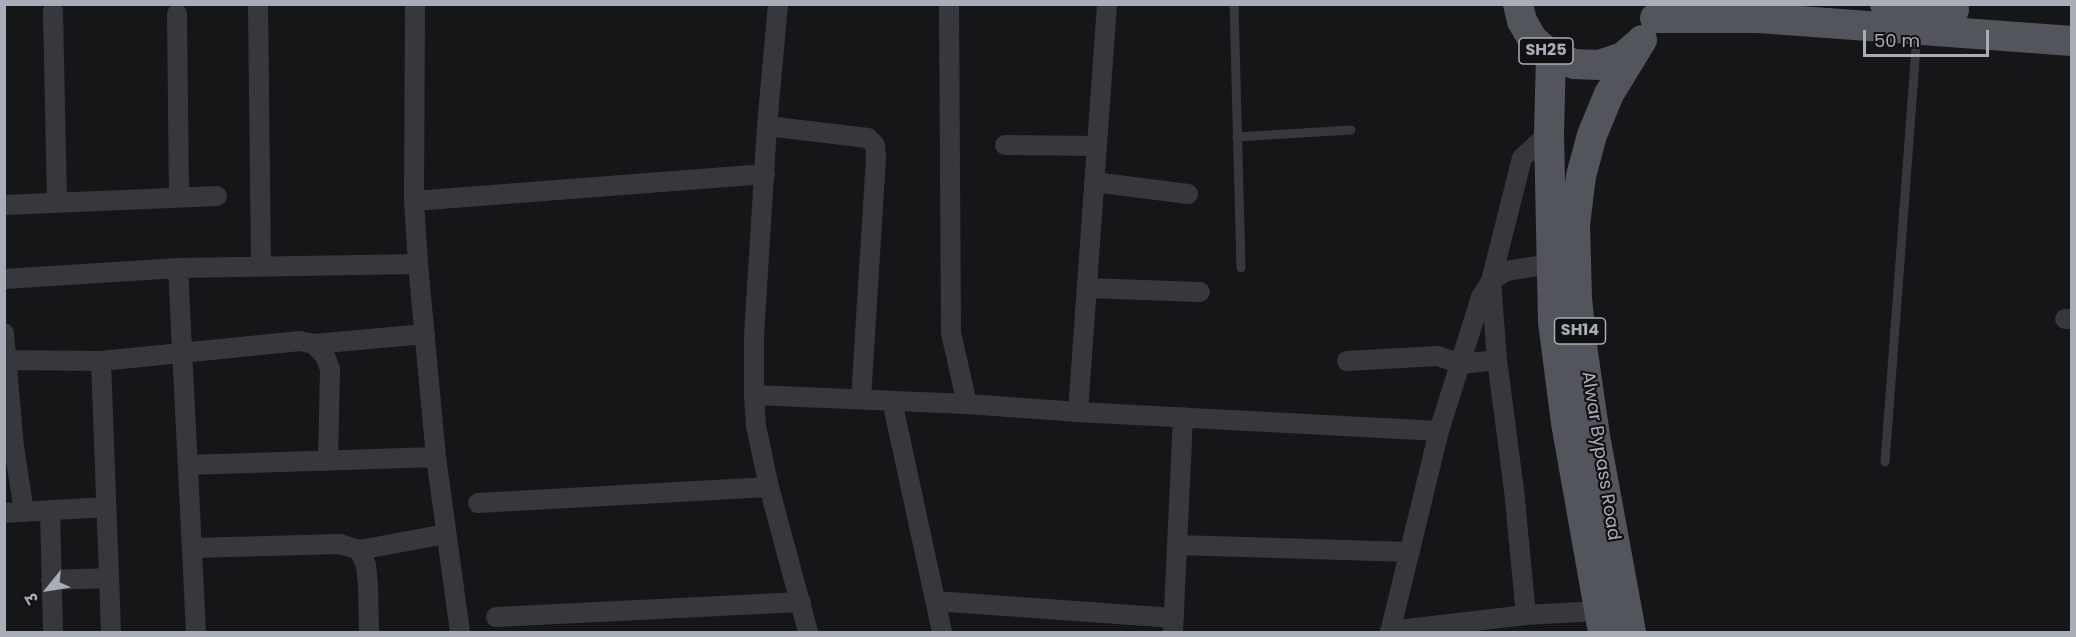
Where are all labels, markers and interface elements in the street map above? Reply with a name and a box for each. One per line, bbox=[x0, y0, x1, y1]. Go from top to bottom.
scale bar bbox=[1866, 18, 1992, 56]
text: 50 m bbox=[1874, 28, 1920, 53]
road number: SH25 bbox=[1519, 38, 1573, 64]
road number: SH14 bbox=[1554, 318, 1606, 344]
street label: Alwar Bypass Road bbox=[1576, 370, 1624, 542]
north arrow bbox=[18, 559, 78, 619]
text: उ bbox=[20, 589, 44, 608]

